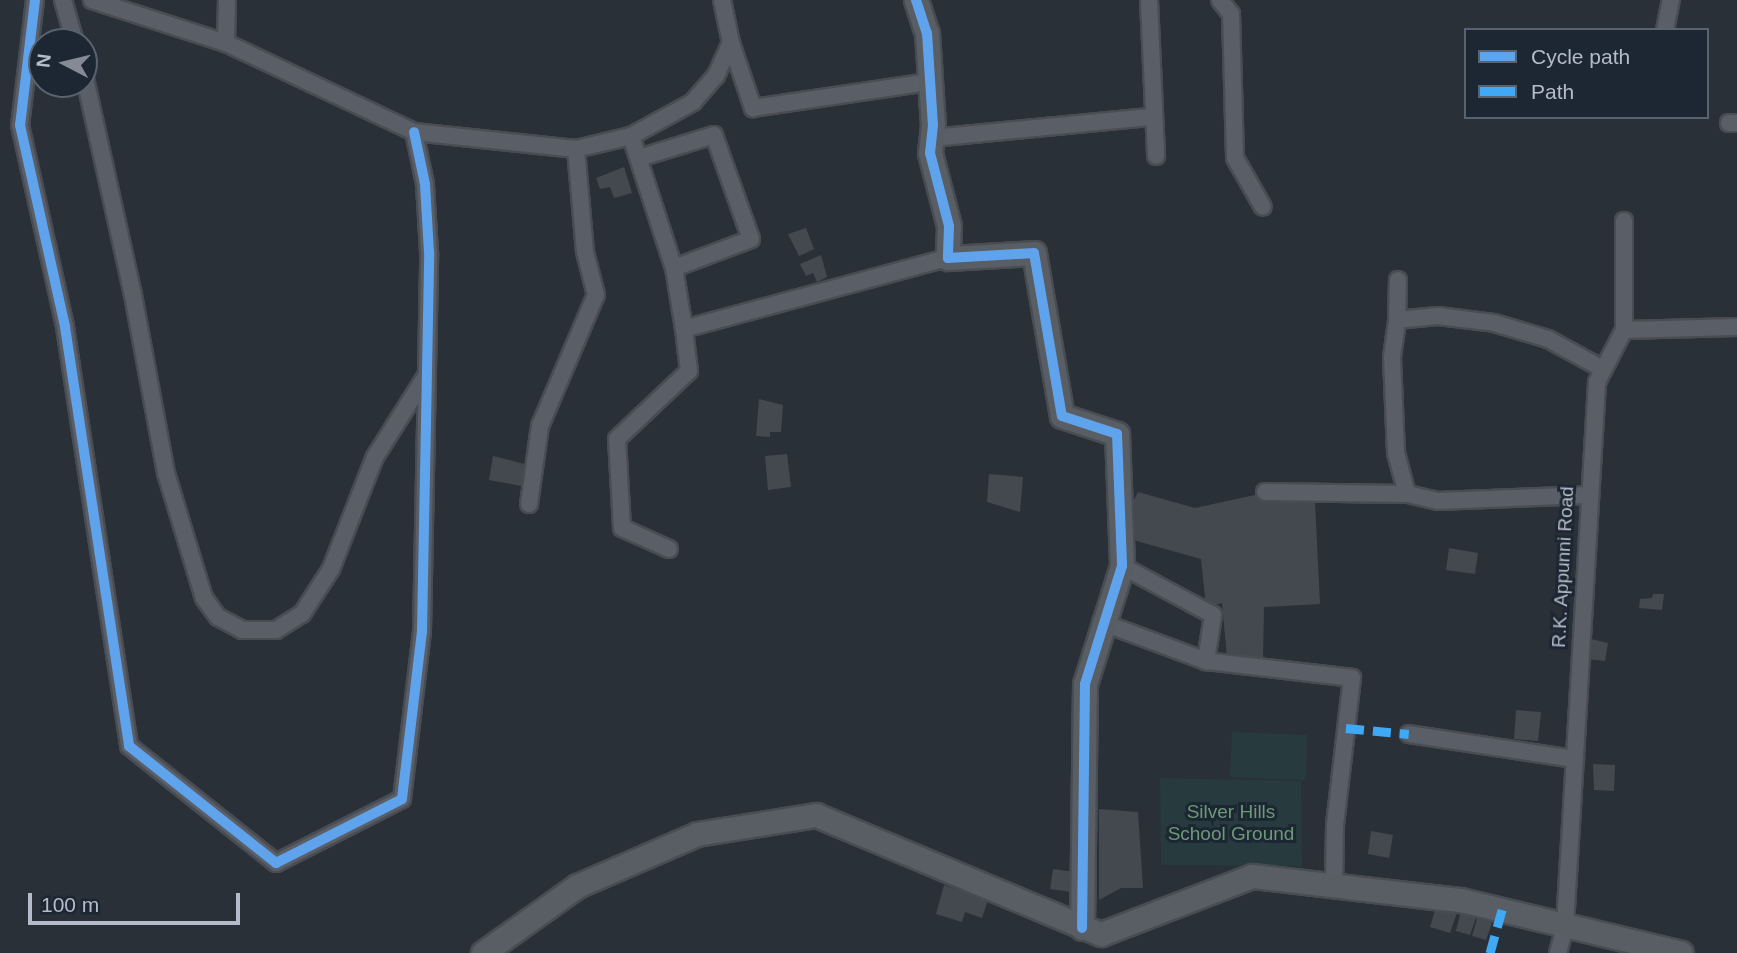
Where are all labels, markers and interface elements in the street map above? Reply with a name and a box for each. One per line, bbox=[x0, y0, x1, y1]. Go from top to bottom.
north arrow bbox=[28, 28, 98, 98]
legend bbox=[1464, 28, 1709, 119]
text: Cycle path bbox=[1531, 45, 1630, 68]
text: N bbox=[32, 53, 55, 69]
text: Path bbox=[1531, 80, 1574, 103]
street label: R.K. Appunni Road bbox=[1547, 485, 1579, 649]
park label: Silver Hills School Ground bbox=[1168, 801, 1294, 845]
scale bar bbox=[32, 880, 243, 924]
text: 100 m bbox=[41, 893, 99, 916]

